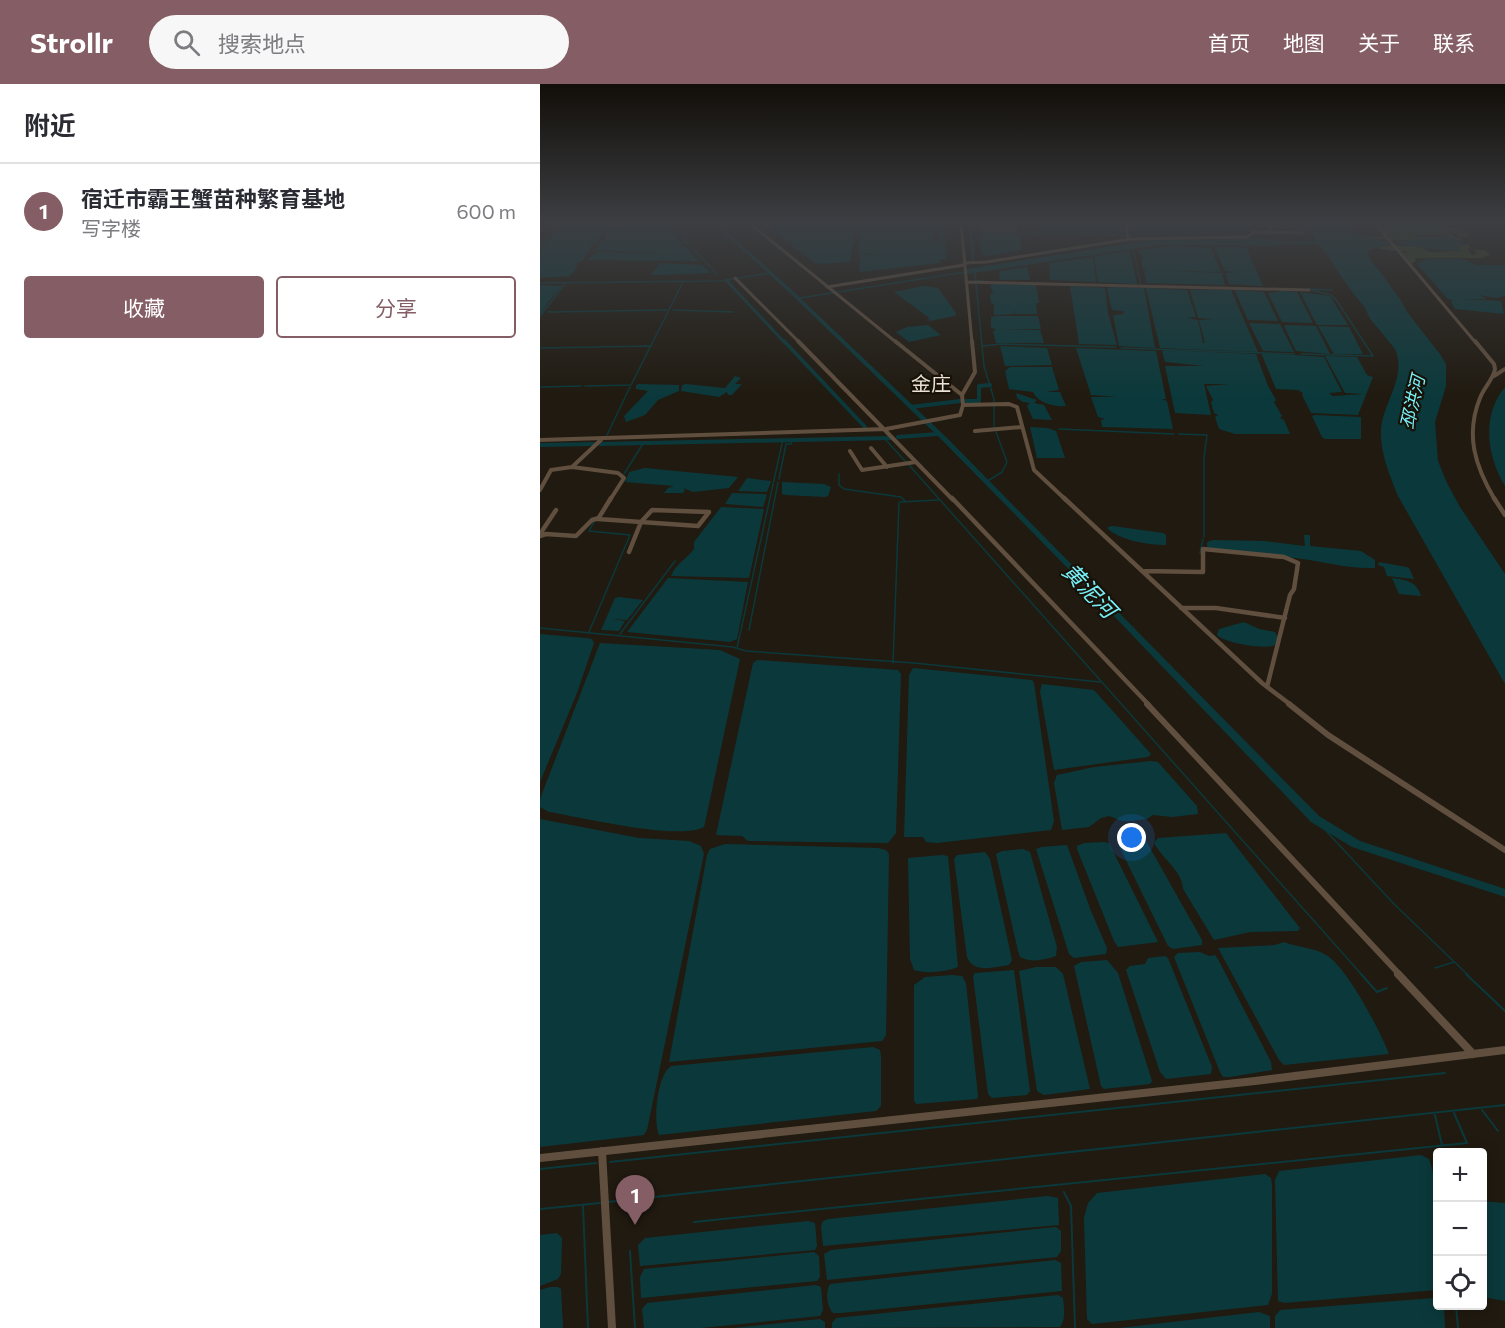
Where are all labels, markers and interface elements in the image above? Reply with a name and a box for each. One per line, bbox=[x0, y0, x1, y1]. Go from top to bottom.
search box bbox=[149, 15, 569, 69]
text: Strollr bbox=[30, 25, 113, 59]
icon: search bbox=[170, 26, 203, 59]
text: 搜索地点 bbox=[218, 30, 306, 57]
text: 首页 bbox=[1208, 30, 1250, 55]
text: 地图 bbox=[1283, 30, 1325, 55]
text: 关于 bbox=[1358, 30, 1400, 55]
text: 联系 bbox=[1433, 30, 1475, 55]
text: 附近 bbox=[24, 109, 76, 140]
text: 宿迁市霸王蟹苗种繁育基地 bbox=[81, 185, 345, 212]
text: 1 bbox=[39, 199, 48, 223]
text: 600 m bbox=[456, 199, 516, 223]
text: 写字楼 bbox=[81, 216, 141, 240]
button: 收藏 bbox=[24, 276, 264, 338]
button: 分享 bbox=[276, 276, 516, 338]
water label: 邳洪河 bbox=[1395, 370, 1429, 431]
district label: 金庄 bbox=[911, 371, 951, 395]
water label: 黄泥河 bbox=[1057, 557, 1125, 626]
your location bbox=[1117, 823, 1146, 852]
map controls bbox=[1433, 1148, 1487, 1310]
button: + bbox=[1433, 1148, 1487, 1202]
pin: 1 bbox=[616, 1176, 655, 1225]
button: − bbox=[1433, 1202, 1487, 1256]
button: locate bbox=[1433, 1256, 1487, 1310]

